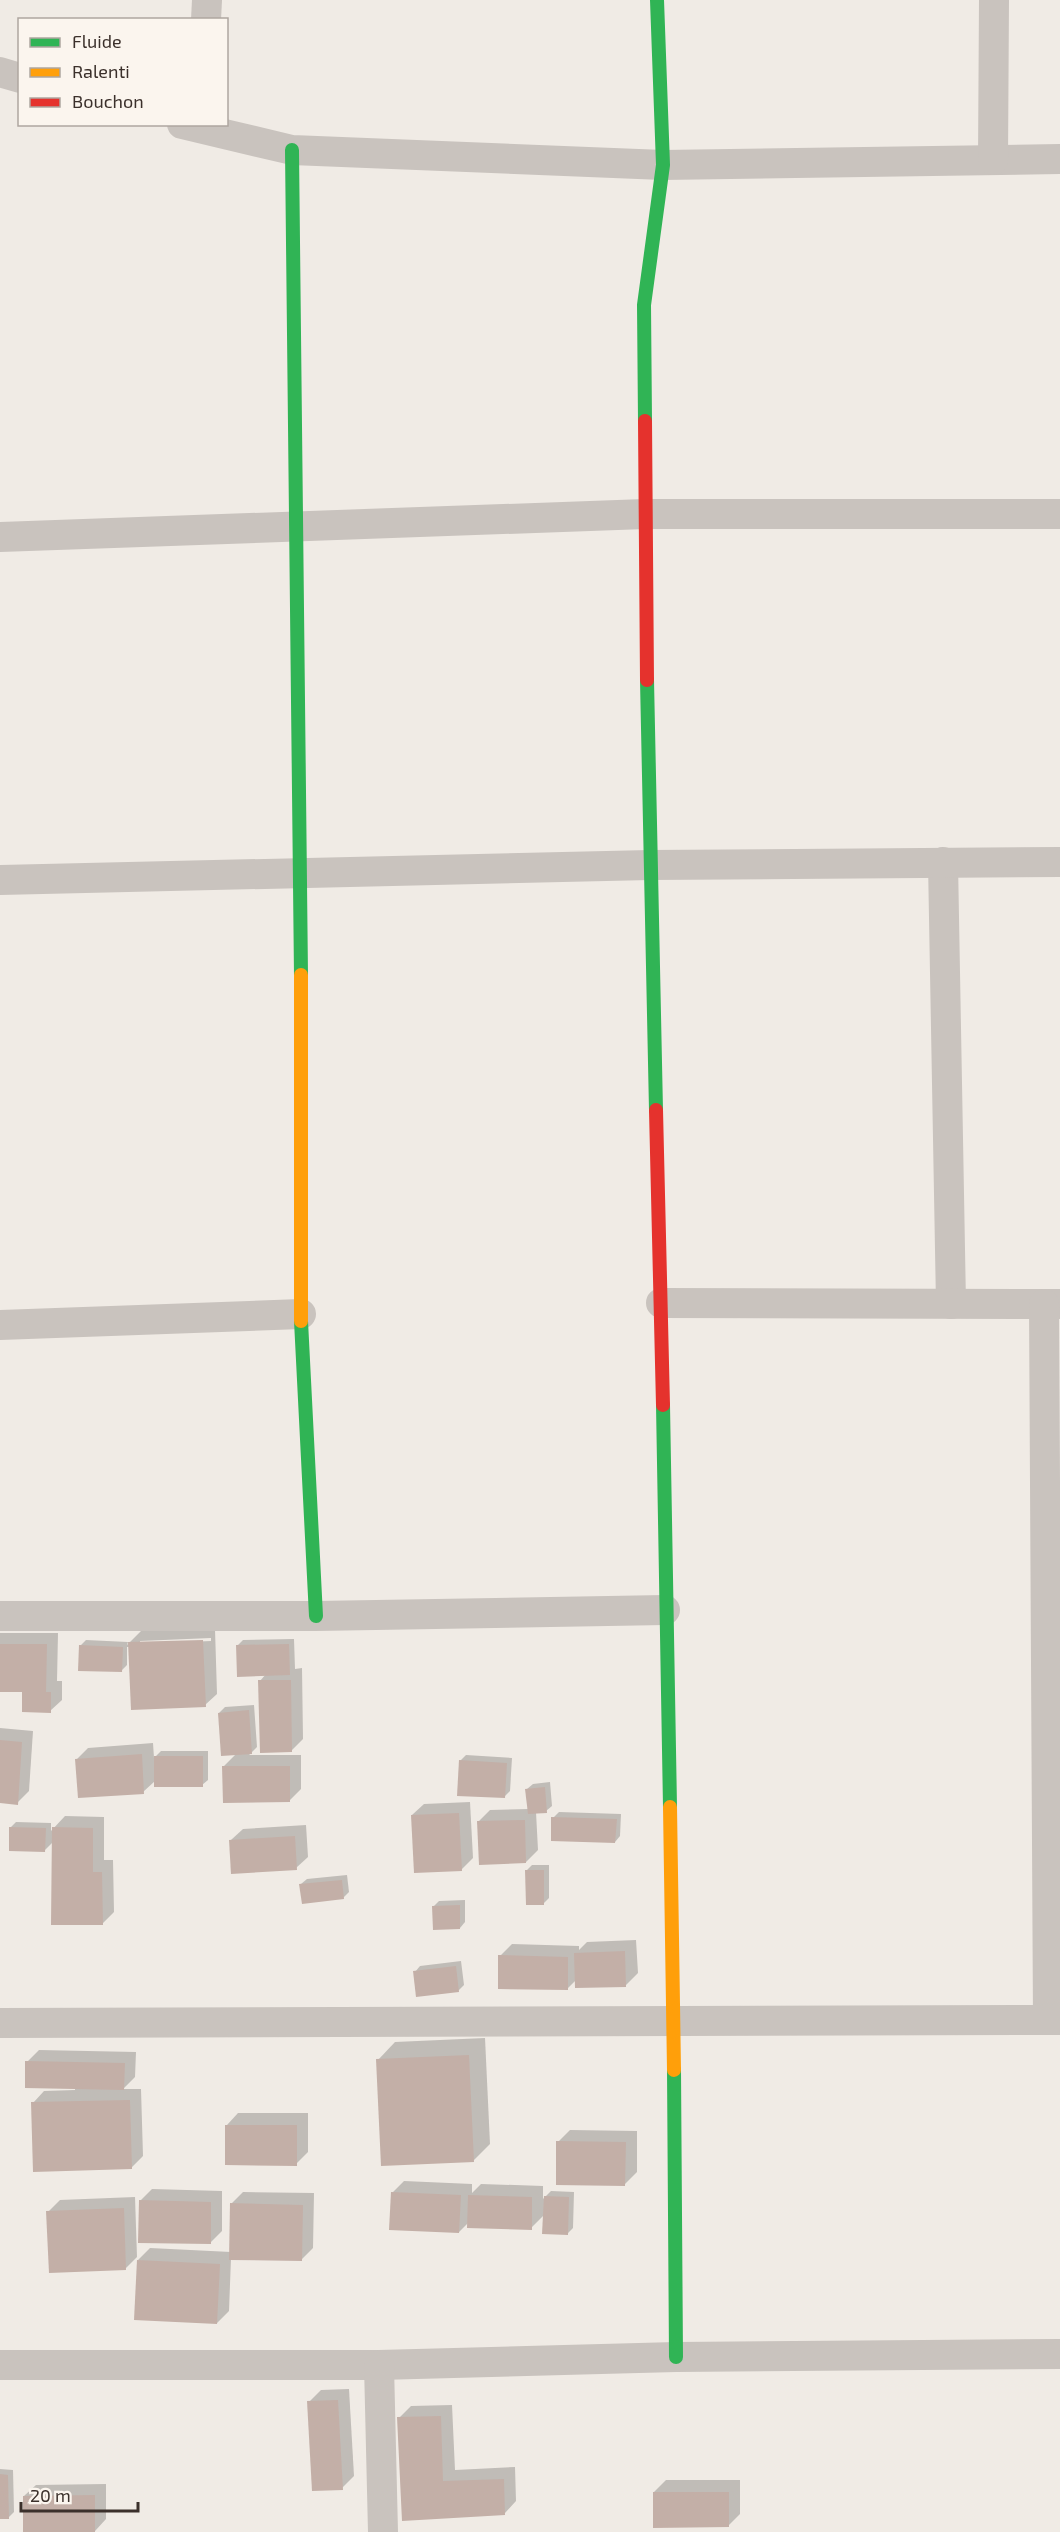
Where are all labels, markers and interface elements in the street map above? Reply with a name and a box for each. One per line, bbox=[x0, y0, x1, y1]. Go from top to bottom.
legend bbox=[18, 18, 228, 126]
text: Fluide bbox=[72, 30, 122, 52]
text: Ralenti bbox=[72, 60, 130, 82]
text: Bouchon bbox=[72, 90, 144, 112]
scale bar bbox=[21, 2475, 138, 2513]
text: 20 m bbox=[30, 2484, 71, 2506]

